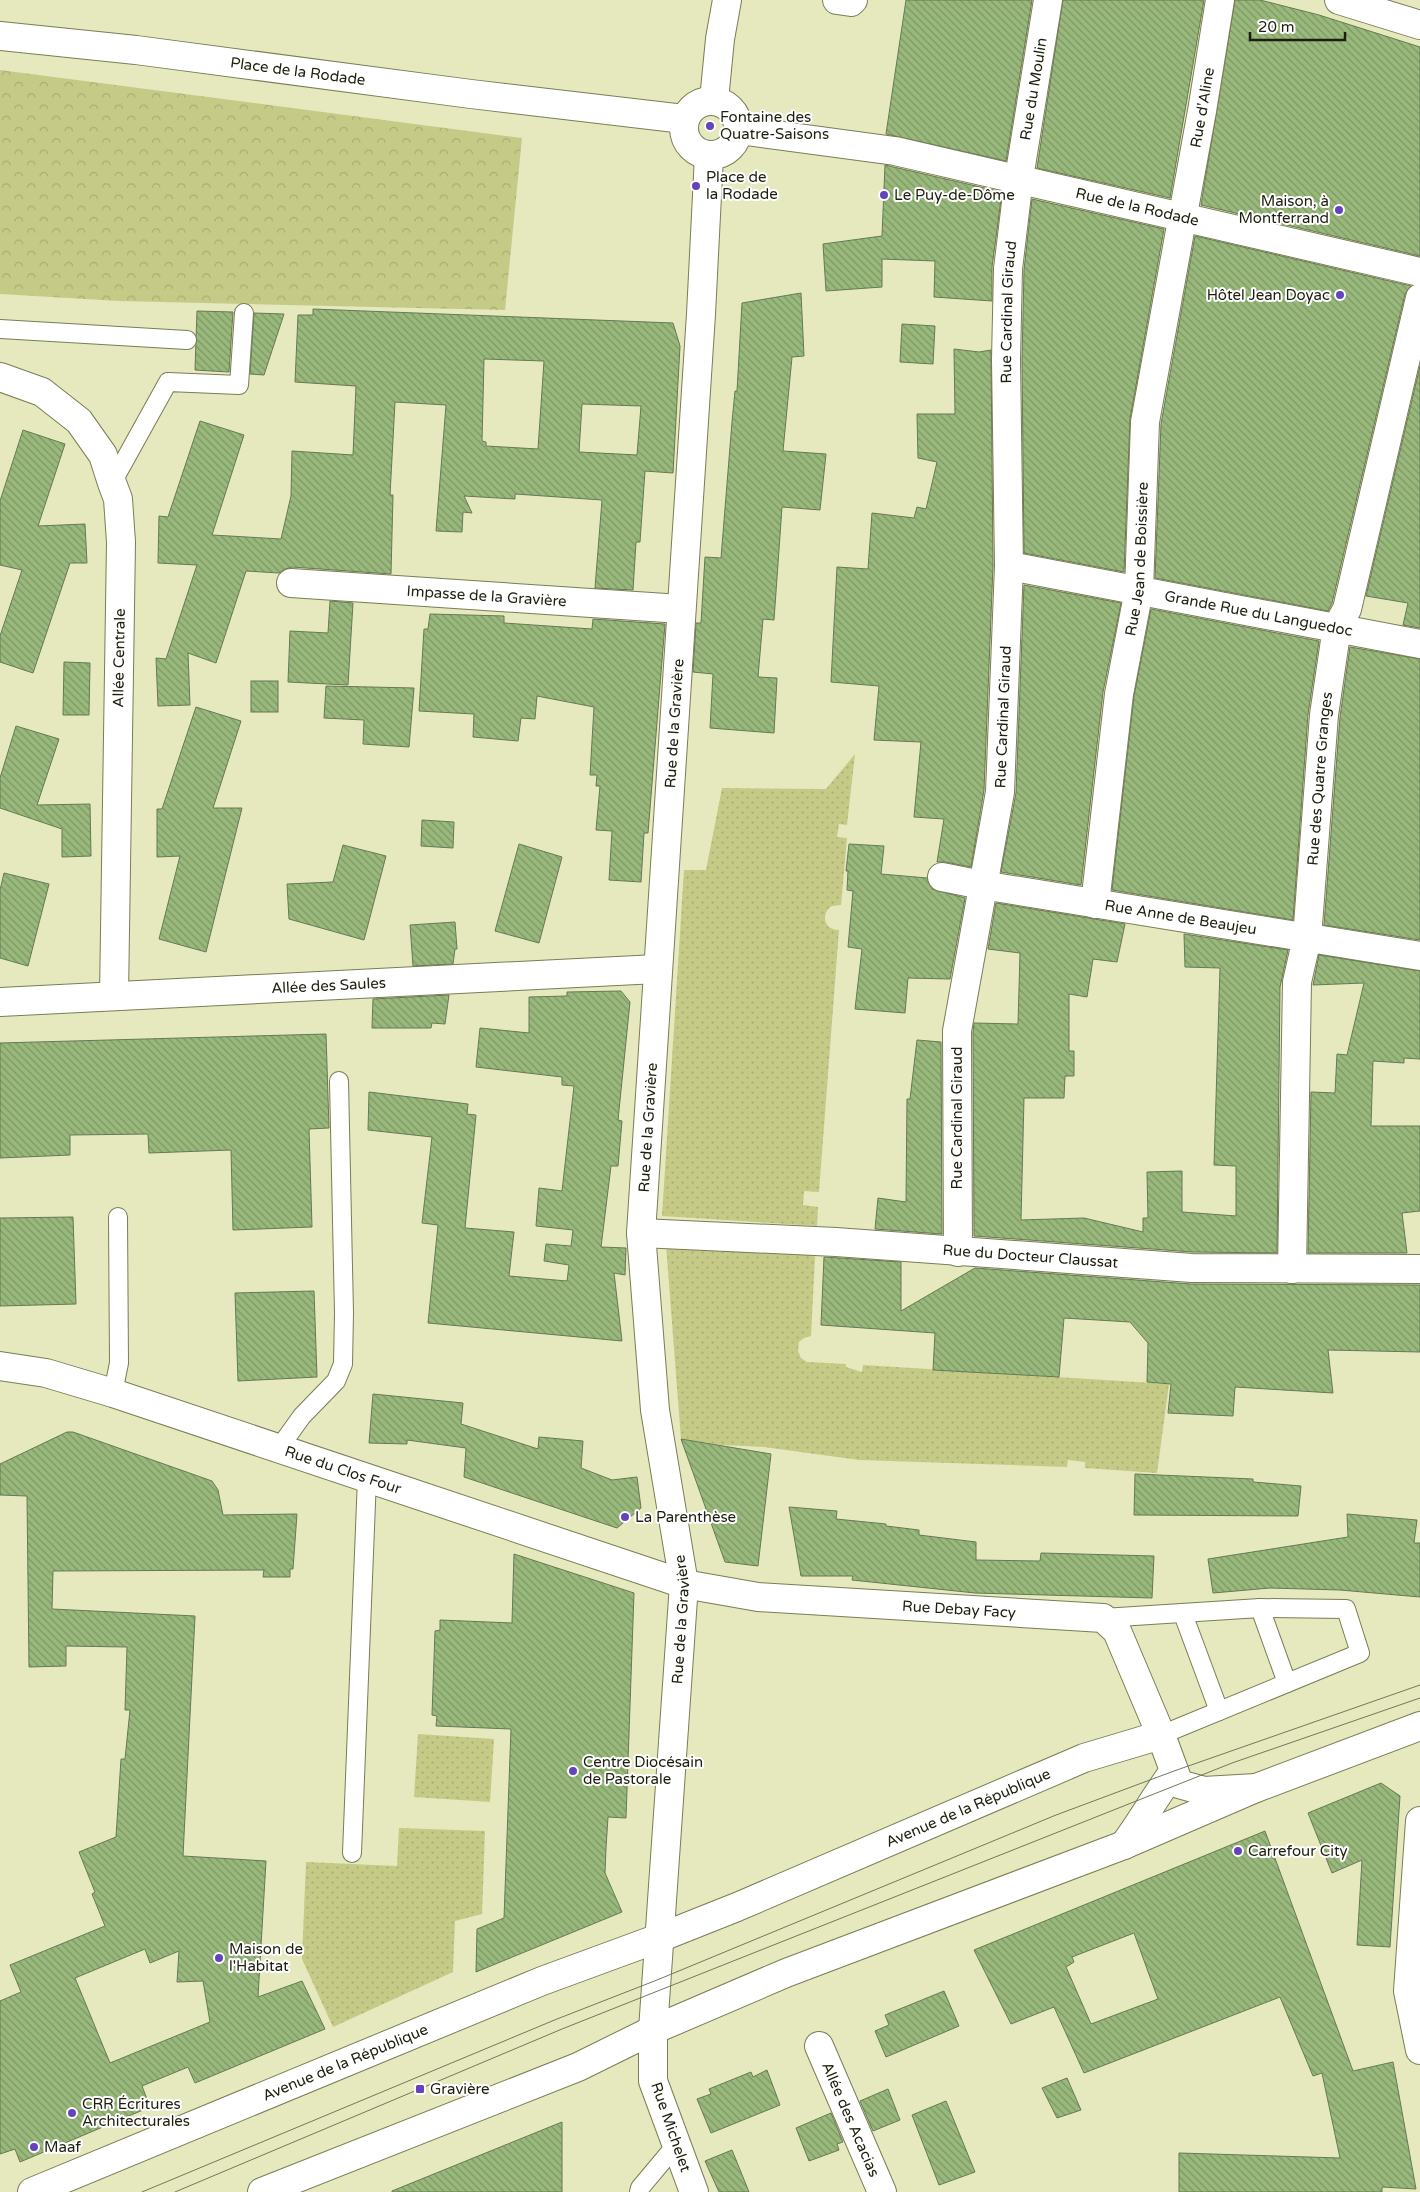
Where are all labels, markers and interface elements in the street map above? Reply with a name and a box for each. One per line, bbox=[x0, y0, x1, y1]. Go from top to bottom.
scale bar bbox=[1250, 10, 1345, 42]
text: 20 m bbox=[1258, 18, 1295, 36]
street label: Rue du Moulin bbox=[1016, 36, 1051, 142]
street label: Place de la Rodade bbox=[229, 53, 367, 89]
street label: Rue d'Aline bbox=[1186, 66, 1218, 149]
place label: Fontaine des Quatre-Saisons bbox=[720, 108, 829, 143]
marker: Fontaine des Quatre-Saisons bbox=[704, 120, 716, 132]
place label: Place de la Rodade bbox=[706, 168, 778, 203]
marker: Place de la Rodade bbox=[690, 180, 702, 192]
street label: Rue de la Rodade bbox=[1074, 184, 1201, 230]
place label: Le Puy-de-Dôme bbox=[894, 186, 1015, 204]
marker: Le Puy-de-Dôme bbox=[878, 189, 890, 201]
place label: Maison, à Montferrand bbox=[1239, 192, 1329, 227]
marker: Maison, à Montferrand bbox=[1333, 204, 1345, 216]
street label: Rue Cardinal Giraud bbox=[997, 240, 1020, 384]
place label: Hôtel Jean Doyac bbox=[1207, 286, 1330, 304]
marker: Hôtel Jean Doyac bbox=[1334, 289, 1346, 301]
street label: Rue Jean de Boissière bbox=[1121, 482, 1152, 638]
street label: Impasse de la Gravière bbox=[406, 582, 567, 610]
street label: Grande Rue du Languedoc bbox=[1163, 587, 1354, 640]
street label: Allée Centrale bbox=[109, 608, 129, 708]
street label: Rue Cardinal Giraud bbox=[991, 645, 1015, 789]
street label: Rue de la Gravière bbox=[661, 658, 687, 789]
street label: Rue des Quatre Granges bbox=[1304, 691, 1336, 866]
street label: Rue Anne de Beaujeu bbox=[1103, 896, 1258, 938]
street label: Allée des Saules bbox=[271, 974, 386, 997]
street label: Rue Cardinal Giraud bbox=[948, 1047, 966, 1189]
street label: Rue de la Gravière bbox=[635, 1062, 661, 1193]
street label: Rue du Docteur Claussat bbox=[942, 1241, 1119, 1272]
street label: Rue du Clos Four bbox=[282, 1442, 404, 1498]
place label: La Parenthèse bbox=[635, 1508, 736, 1526]
marker: La Parenthèse bbox=[619, 1511, 631, 1523]
street label: Rue de la Gravière bbox=[668, 1553, 693, 1685]
street label: Rue Debay Facy bbox=[902, 1597, 1016, 1622]
place label: Centre Diocésain de Pastorale bbox=[583, 1753, 703, 1788]
street label: Avenue de la République bbox=[883, 1764, 1053, 1851]
marker: Centre Diocésain de Pastorale bbox=[567, 1765, 579, 1777]
place label: Carrefour City bbox=[1248, 1842, 1348, 1860]
marker: Carrefour City bbox=[1232, 1845, 1244, 1857]
place label: Maison de l'Habitat bbox=[229, 1940, 303, 1975]
marker: Maison de l'Habitat bbox=[213, 1952, 225, 1964]
street label: Avenue de la République bbox=[260, 2020, 431, 2105]
street label: Allée des Acacias bbox=[818, 2059, 883, 2180]
place label: Gravière bbox=[430, 2080, 490, 2098]
street label: Rue Michelet bbox=[647, 2080, 695, 2175]
marker: Gravière bbox=[414, 2083, 426, 2095]
place label: CRR Écritures Architecturales bbox=[82, 2095, 190, 2130]
marker: CRR Écritures Architecturales bbox=[66, 2107, 78, 2119]
place label: Maaf bbox=[44, 2138, 81, 2156]
marker: Maaf bbox=[28, 2141, 40, 2153]

